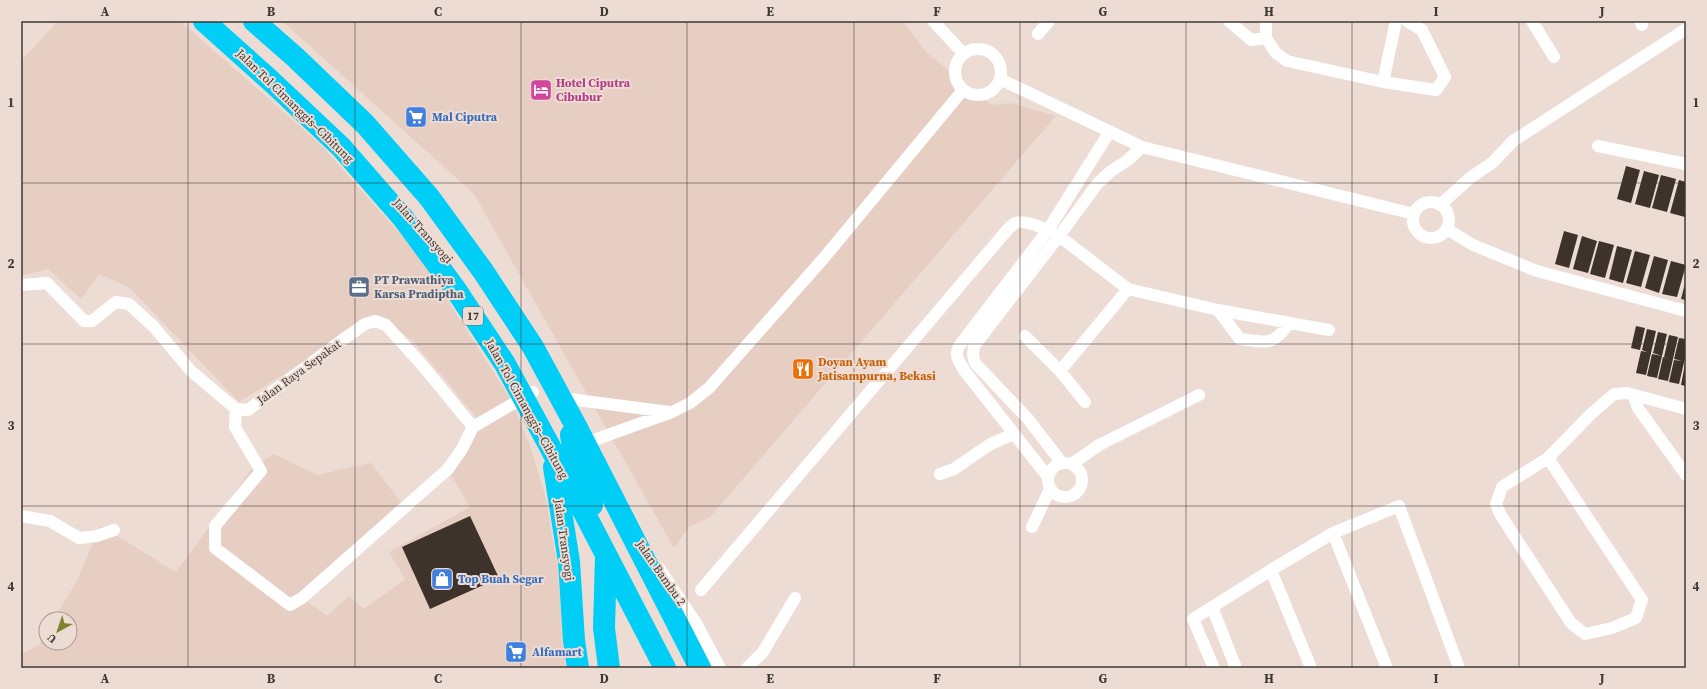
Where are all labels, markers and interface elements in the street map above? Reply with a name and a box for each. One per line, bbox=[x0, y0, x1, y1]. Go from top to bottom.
text: A bbox=[101, 3, 110, 20]
text: B bbox=[267, 3, 276, 20]
text: C bbox=[434, 3, 442, 20]
text: D bbox=[599, 3, 609, 20]
text: E bbox=[766, 3, 774, 20]
text: F bbox=[933, 3, 941, 20]
text: G bbox=[1099, 3, 1108, 20]
text: H bbox=[1264, 3, 1274, 20]
text: I bbox=[1433, 3, 1439, 20]
text: J bbox=[1598, 3, 1605, 20]
street label: Jalan Tol Cimanggis–Cibitung bbox=[232, 45, 357, 166]
place label: Hotel Ciputra Cibubur bbox=[556, 75, 631, 105]
hotel icon: Hotel Ciputra Cibubur bbox=[528, 77, 554, 103]
text: 1 bbox=[7, 94, 15, 111]
text: 1 bbox=[1692, 94, 1700, 111]
supermarket icon: Mal Ciputra bbox=[403, 104, 429, 130]
place label: Mal Ciputra bbox=[432, 109, 498, 125]
street label: Jalan Transyogi bbox=[389, 194, 457, 267]
text: 2 bbox=[7, 255, 15, 272]
text: 2 bbox=[1692, 255, 1700, 272]
place label: PT Prawathiya Karsa Pradiptha bbox=[374, 272, 464, 302]
office icon: PT Prawathiya Karsa Pradiptha bbox=[346, 274, 372, 300]
road number: 17 bbox=[463, 307, 483, 325]
street label: Jalan Tol Cimanggis–Cibitung bbox=[481, 335, 572, 482]
street label: Jalan Raya Sepakat bbox=[253, 336, 344, 409]
place label: Doyan Ayam Jatisampurna, Bekasi bbox=[817, 354, 936, 384]
restaurant icon: Doyan Ayam Jatisampurna, Bekasi bbox=[790, 356, 816, 382]
text: 3 bbox=[7, 417, 15, 434]
text: 3 bbox=[1692, 417, 1700, 434]
street label: Jalan Transyogi bbox=[550, 497, 578, 582]
street label: Jalan Bambu 2 bbox=[632, 536, 690, 609]
shop icon: Top Buah Segar bbox=[429, 566, 455, 592]
place label: Top Buah Segar bbox=[458, 571, 544, 587]
text: 4 bbox=[7, 578, 15, 595]
text: 4 bbox=[1692, 578, 1700, 595]
north arrow bbox=[38, 611, 78, 651]
text: U bbox=[44, 630, 60, 647]
supermarket icon: Alfamart bbox=[503, 639, 529, 665]
place label: Alfamart bbox=[532, 644, 582, 660]
text: A bbox=[101, 670, 110, 687]
text: B bbox=[267, 670, 276, 687]
text: C bbox=[434, 670, 442, 687]
text: D bbox=[599, 670, 609, 687]
text: E bbox=[766, 670, 774, 687]
text: F bbox=[933, 670, 941, 687]
text: G bbox=[1099, 670, 1108, 687]
text: H bbox=[1264, 670, 1274, 687]
text: I bbox=[1433, 670, 1439, 687]
text: J bbox=[1598, 670, 1605, 687]

